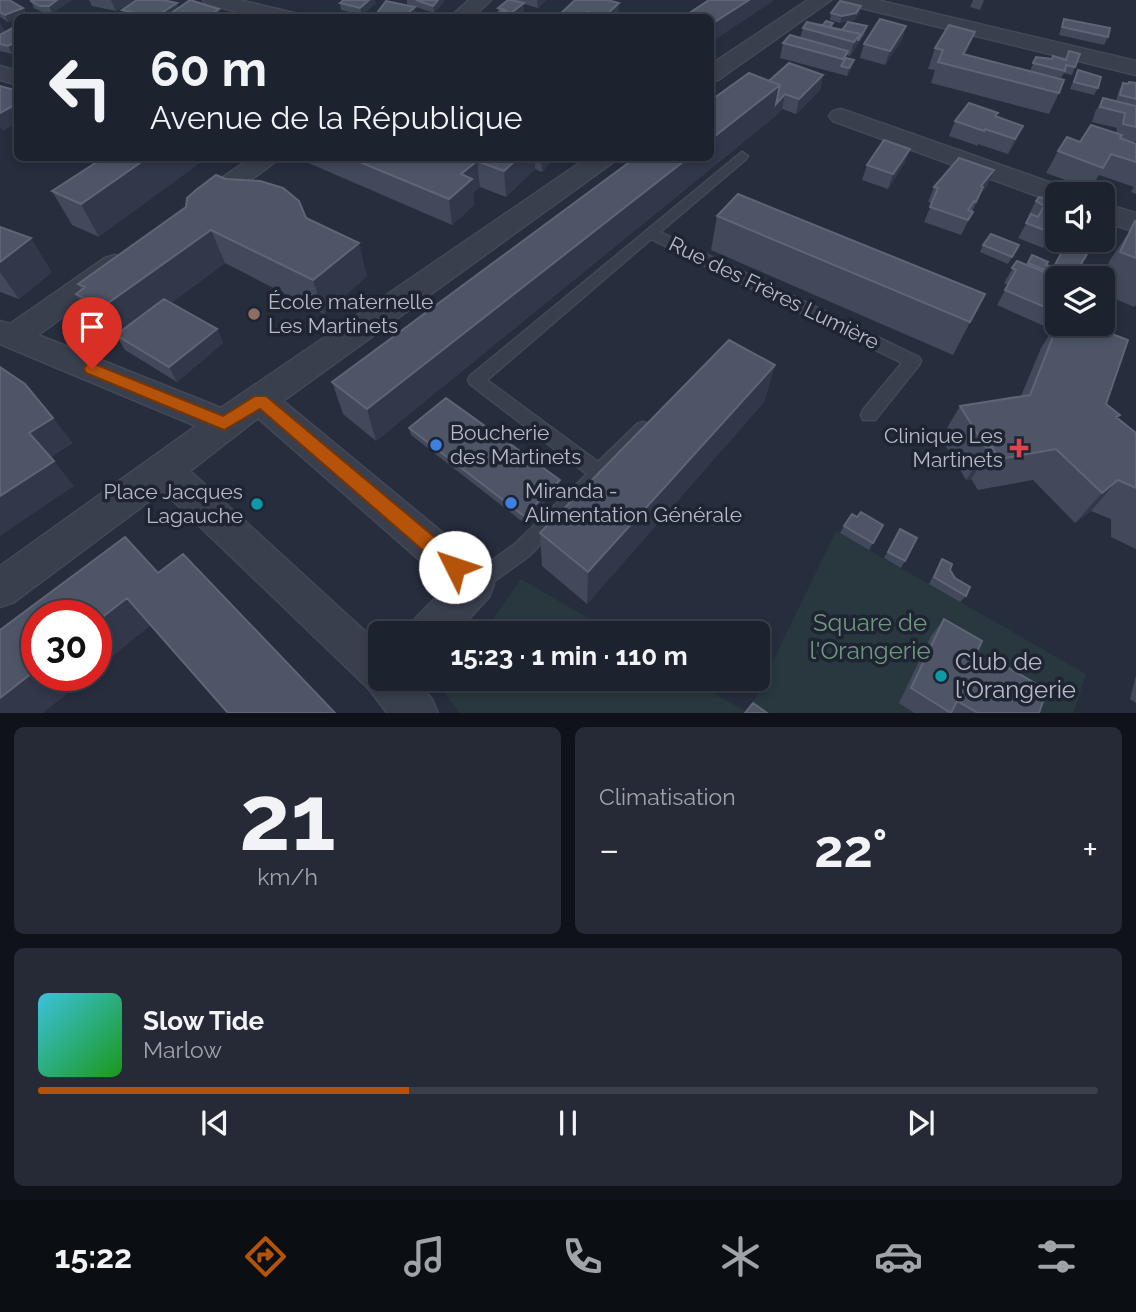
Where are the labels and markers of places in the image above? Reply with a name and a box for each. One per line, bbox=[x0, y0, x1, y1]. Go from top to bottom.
place label: École maternelle Les Martinets bbox=[268, 289, 433, 338]
pin bbox=[62, 297, 122, 369]
marker: École maternelle Les Martinets bbox=[246, 306, 262, 322]
place label: Boucherie des Martinets bbox=[450, 420, 581, 469]
place label: Clinique Les Martinets bbox=[884, 423, 1003, 472]
marker: Boucherie des Martinets bbox=[428, 437, 444, 453]
marker: Clinique Les Martinets bbox=[1009, 438, 1029, 458]
place label: Miranda - Alimentation Générale bbox=[525, 478, 742, 527]
place label: Place Jacques Lagauche bbox=[104, 479, 243, 528]
marker: Miranda - Alimentation Générale bbox=[503, 495, 519, 511]
marker: Place Jacques Lagauche bbox=[249, 496, 265, 512]
place label: Club de l'Orangerie bbox=[955, 647, 1076, 704]
marker: Club de l'Orangerie bbox=[933, 668, 949, 684]

